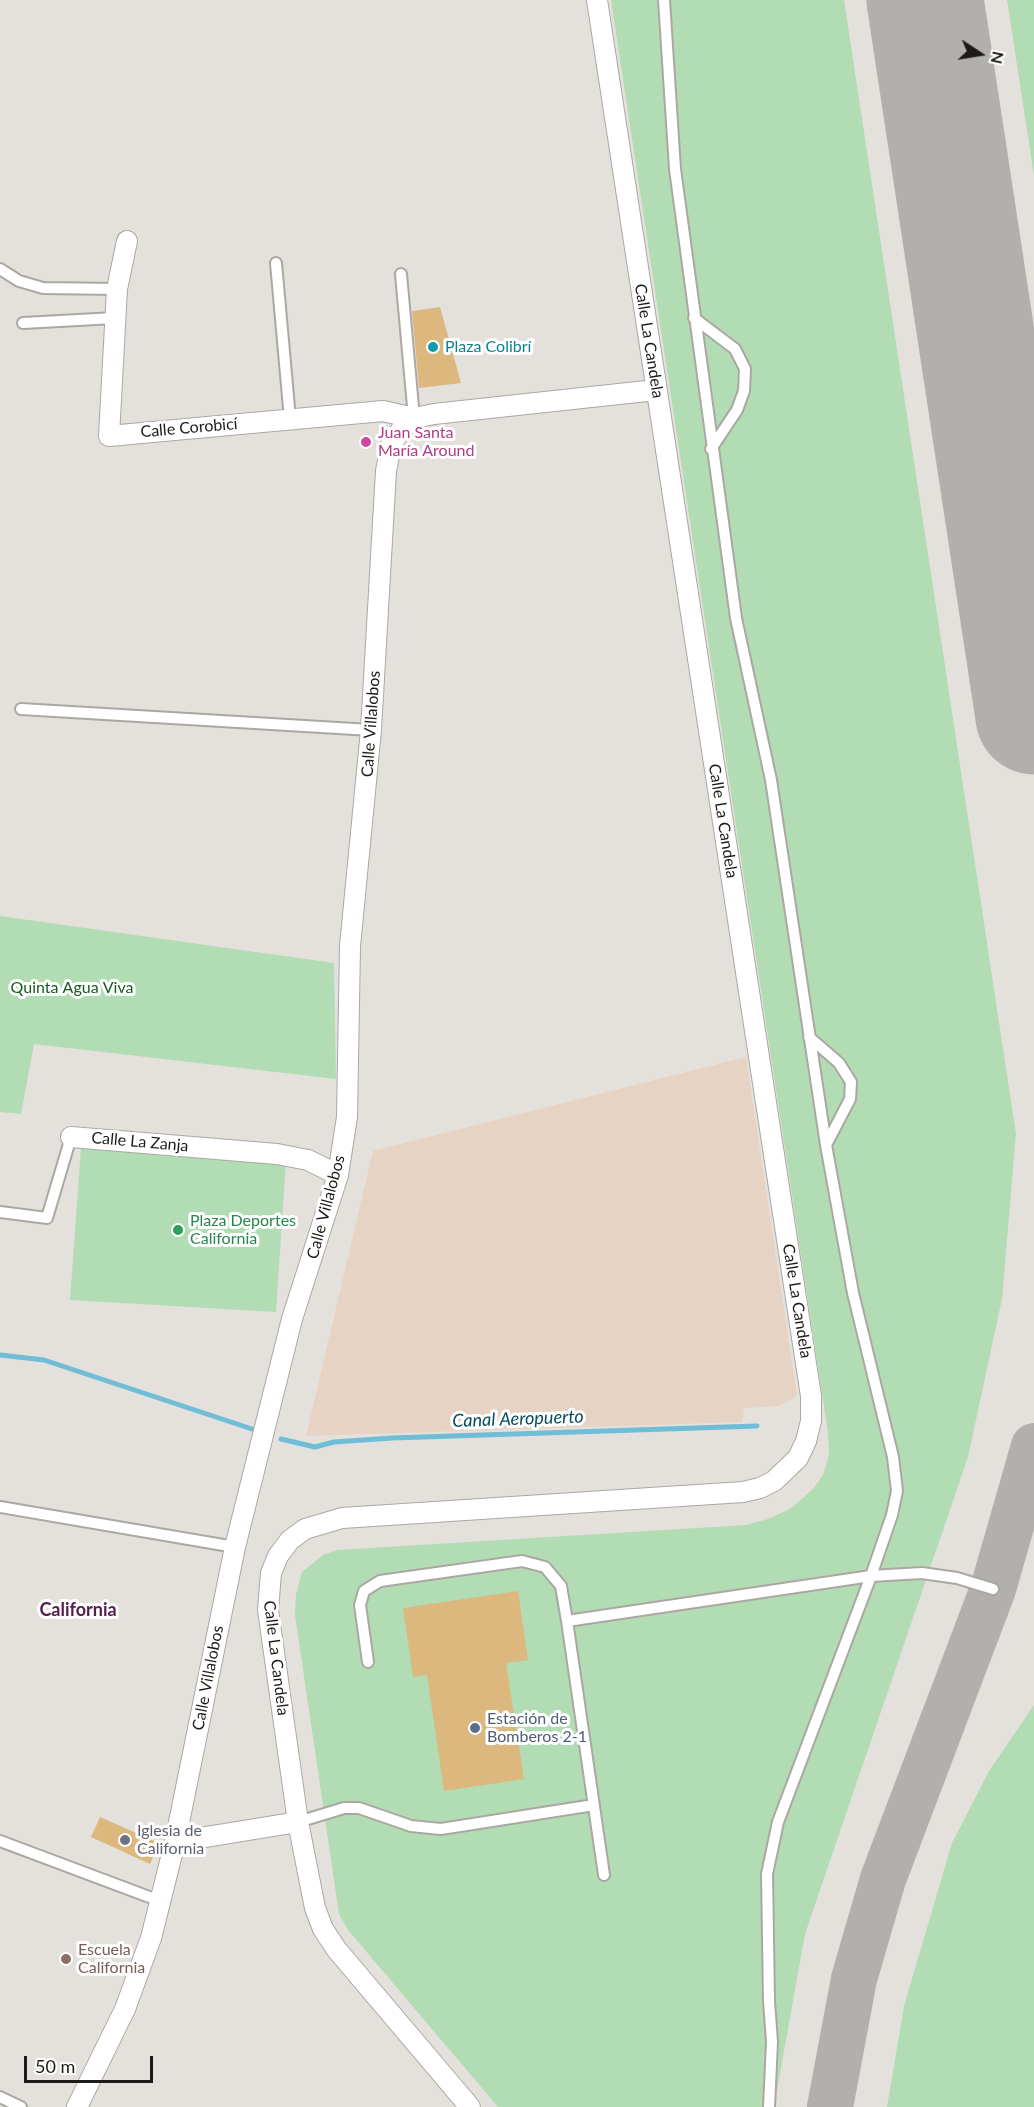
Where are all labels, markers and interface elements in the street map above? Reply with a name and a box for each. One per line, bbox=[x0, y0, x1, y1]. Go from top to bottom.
north arrow bbox=[950, 24, 1010, 84]
text: N bbox=[988, 50, 1009, 66]
street label: Calle La Candela bbox=[630, 282, 668, 400]
place label: Plaza Colibrí bbox=[445, 337, 531, 357]
marker: Plaza Colibrí bbox=[426, 340, 440, 354]
street label: Calle Corobicí bbox=[140, 414, 238, 442]
place label: Juan Santa María Around bbox=[378, 423, 474, 461]
marker: Juan Santa María Around bbox=[359, 435, 373, 449]
street label: Calle Villalobos bbox=[358, 670, 384, 778]
street label: Calle La Candela bbox=[704, 762, 742, 880]
park label: Quinta Agua Viva bbox=[11, 978, 133, 998]
street label: Calle La Zanja bbox=[91, 1128, 189, 1156]
street label: Calle Villalobos bbox=[303, 1153, 349, 1261]
place label: Plaza Deportes California bbox=[190, 1211, 296, 1249]
marker: Plaza Deportes California bbox=[171, 1223, 185, 1237]
street label: Calle La Candela bbox=[778, 1242, 816, 1360]
water label: Canal Aeropuerto bbox=[452, 1406, 584, 1432]
district label: California bbox=[39, 1599, 117, 1621]
street label: Calle La Candela bbox=[259, 1599, 293, 1717]
street label: Calle Villalobos bbox=[188, 1624, 228, 1732]
place label: Estación de Bomberos 2-1 bbox=[487, 1709, 587, 1747]
marker: Estación de Bomberos 2-1 bbox=[468, 1721, 482, 1735]
place label: Iglesia de California bbox=[137, 1821, 204, 1859]
marker: Iglesia de California bbox=[118, 1833, 132, 1847]
place label: Escuela California bbox=[78, 1940, 145, 1978]
marker: Escuela California bbox=[59, 1952, 73, 1966]
scale bar bbox=[27, 2044, 156, 2082]
text: 50 m bbox=[35, 2055, 75, 2077]

